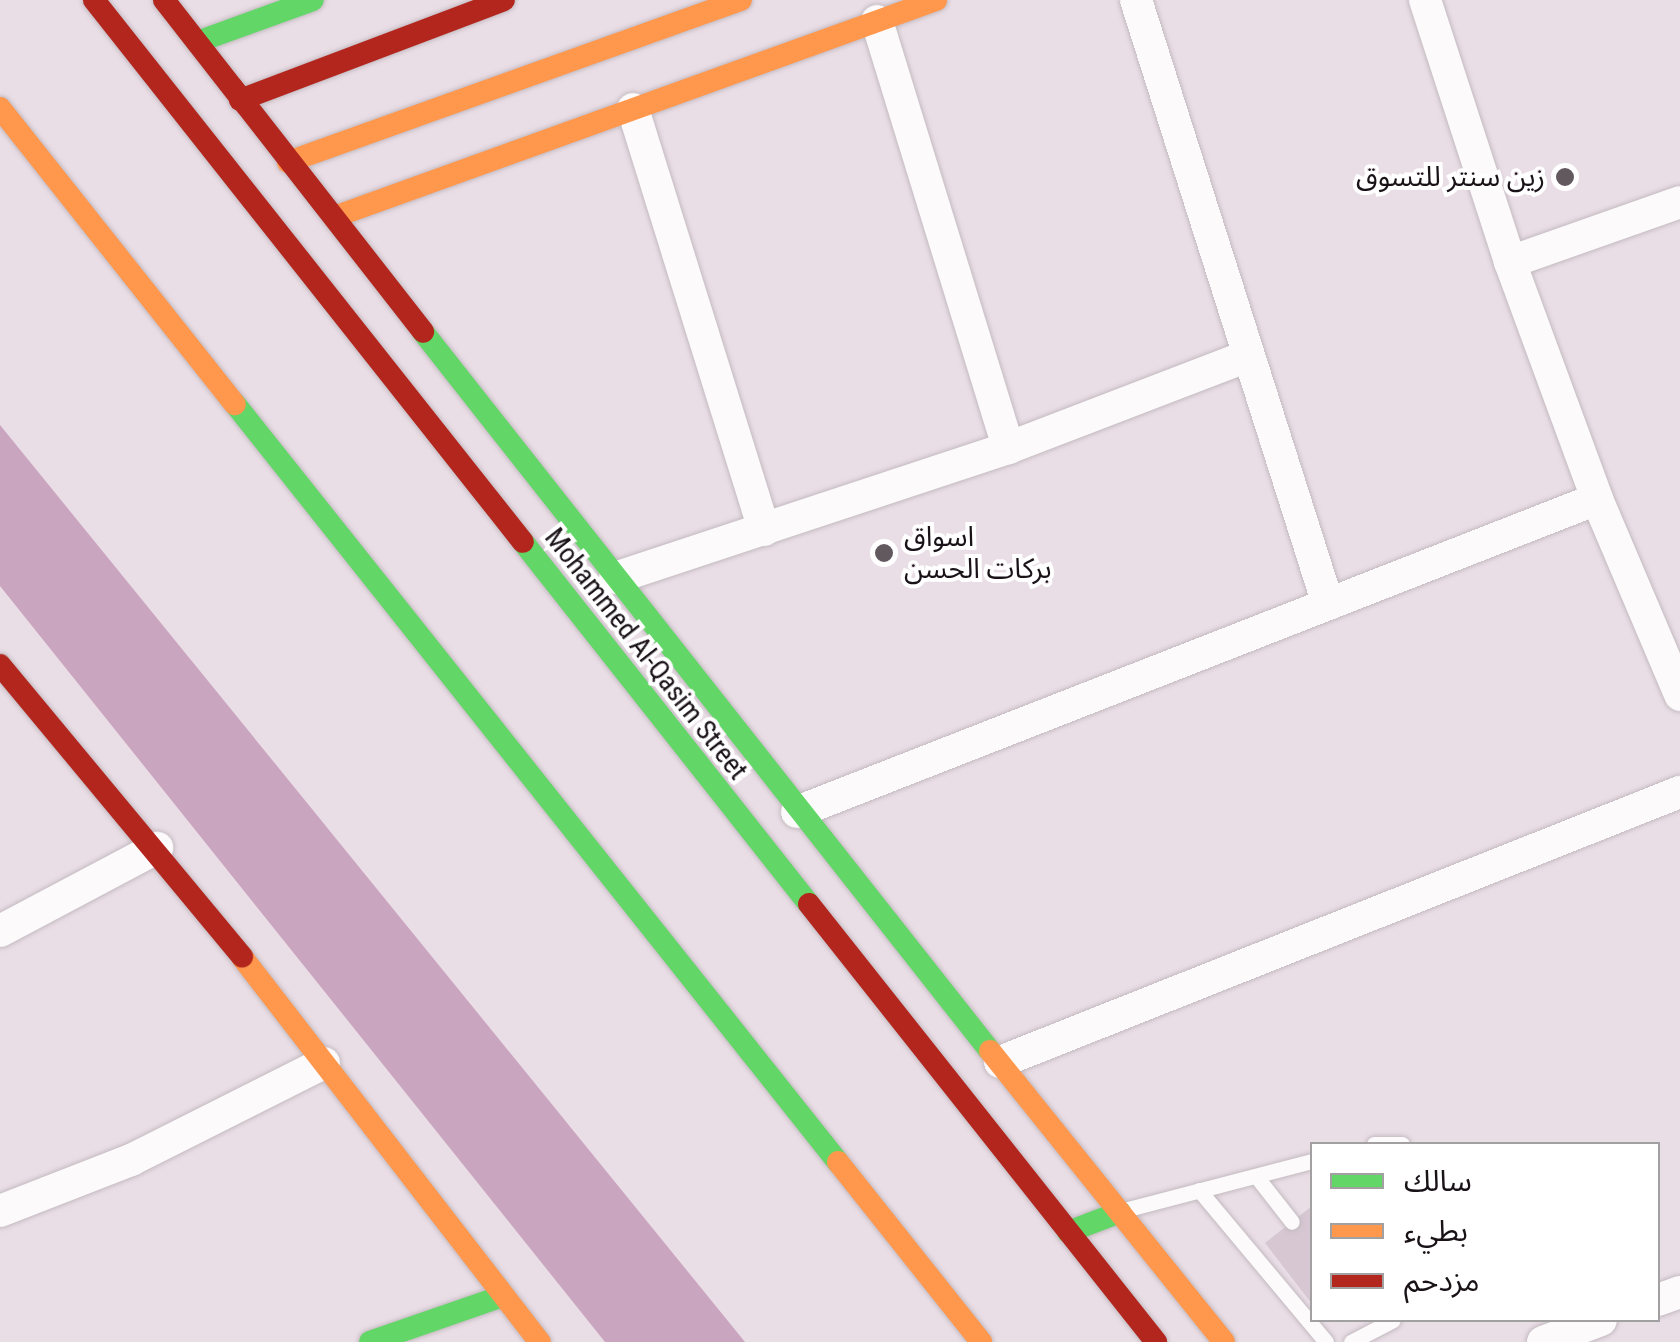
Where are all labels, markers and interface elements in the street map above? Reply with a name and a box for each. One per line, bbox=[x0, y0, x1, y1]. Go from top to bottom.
place label: زين سنتر للتسوق bbox=[1356, 160, 1545, 194]
marker: زين سنتر للتسوق bbox=[1554, 166, 1576, 188]
place label: اسواق بركات الحسن bbox=[904, 520, 1051, 586]
street label: Mohammed Al-Qasim Street bbox=[537, 522, 755, 786]
marker: اسواق بركات الحسن bbox=[873, 542, 895, 564]
legend bbox=[1310, 1142, 1660, 1322]
text: سالك bbox=[1404, 1163, 1472, 1198]
text: بطيء bbox=[1404, 1213, 1468, 1248]
text: مزدحم bbox=[1404, 1263, 1480, 1298]

